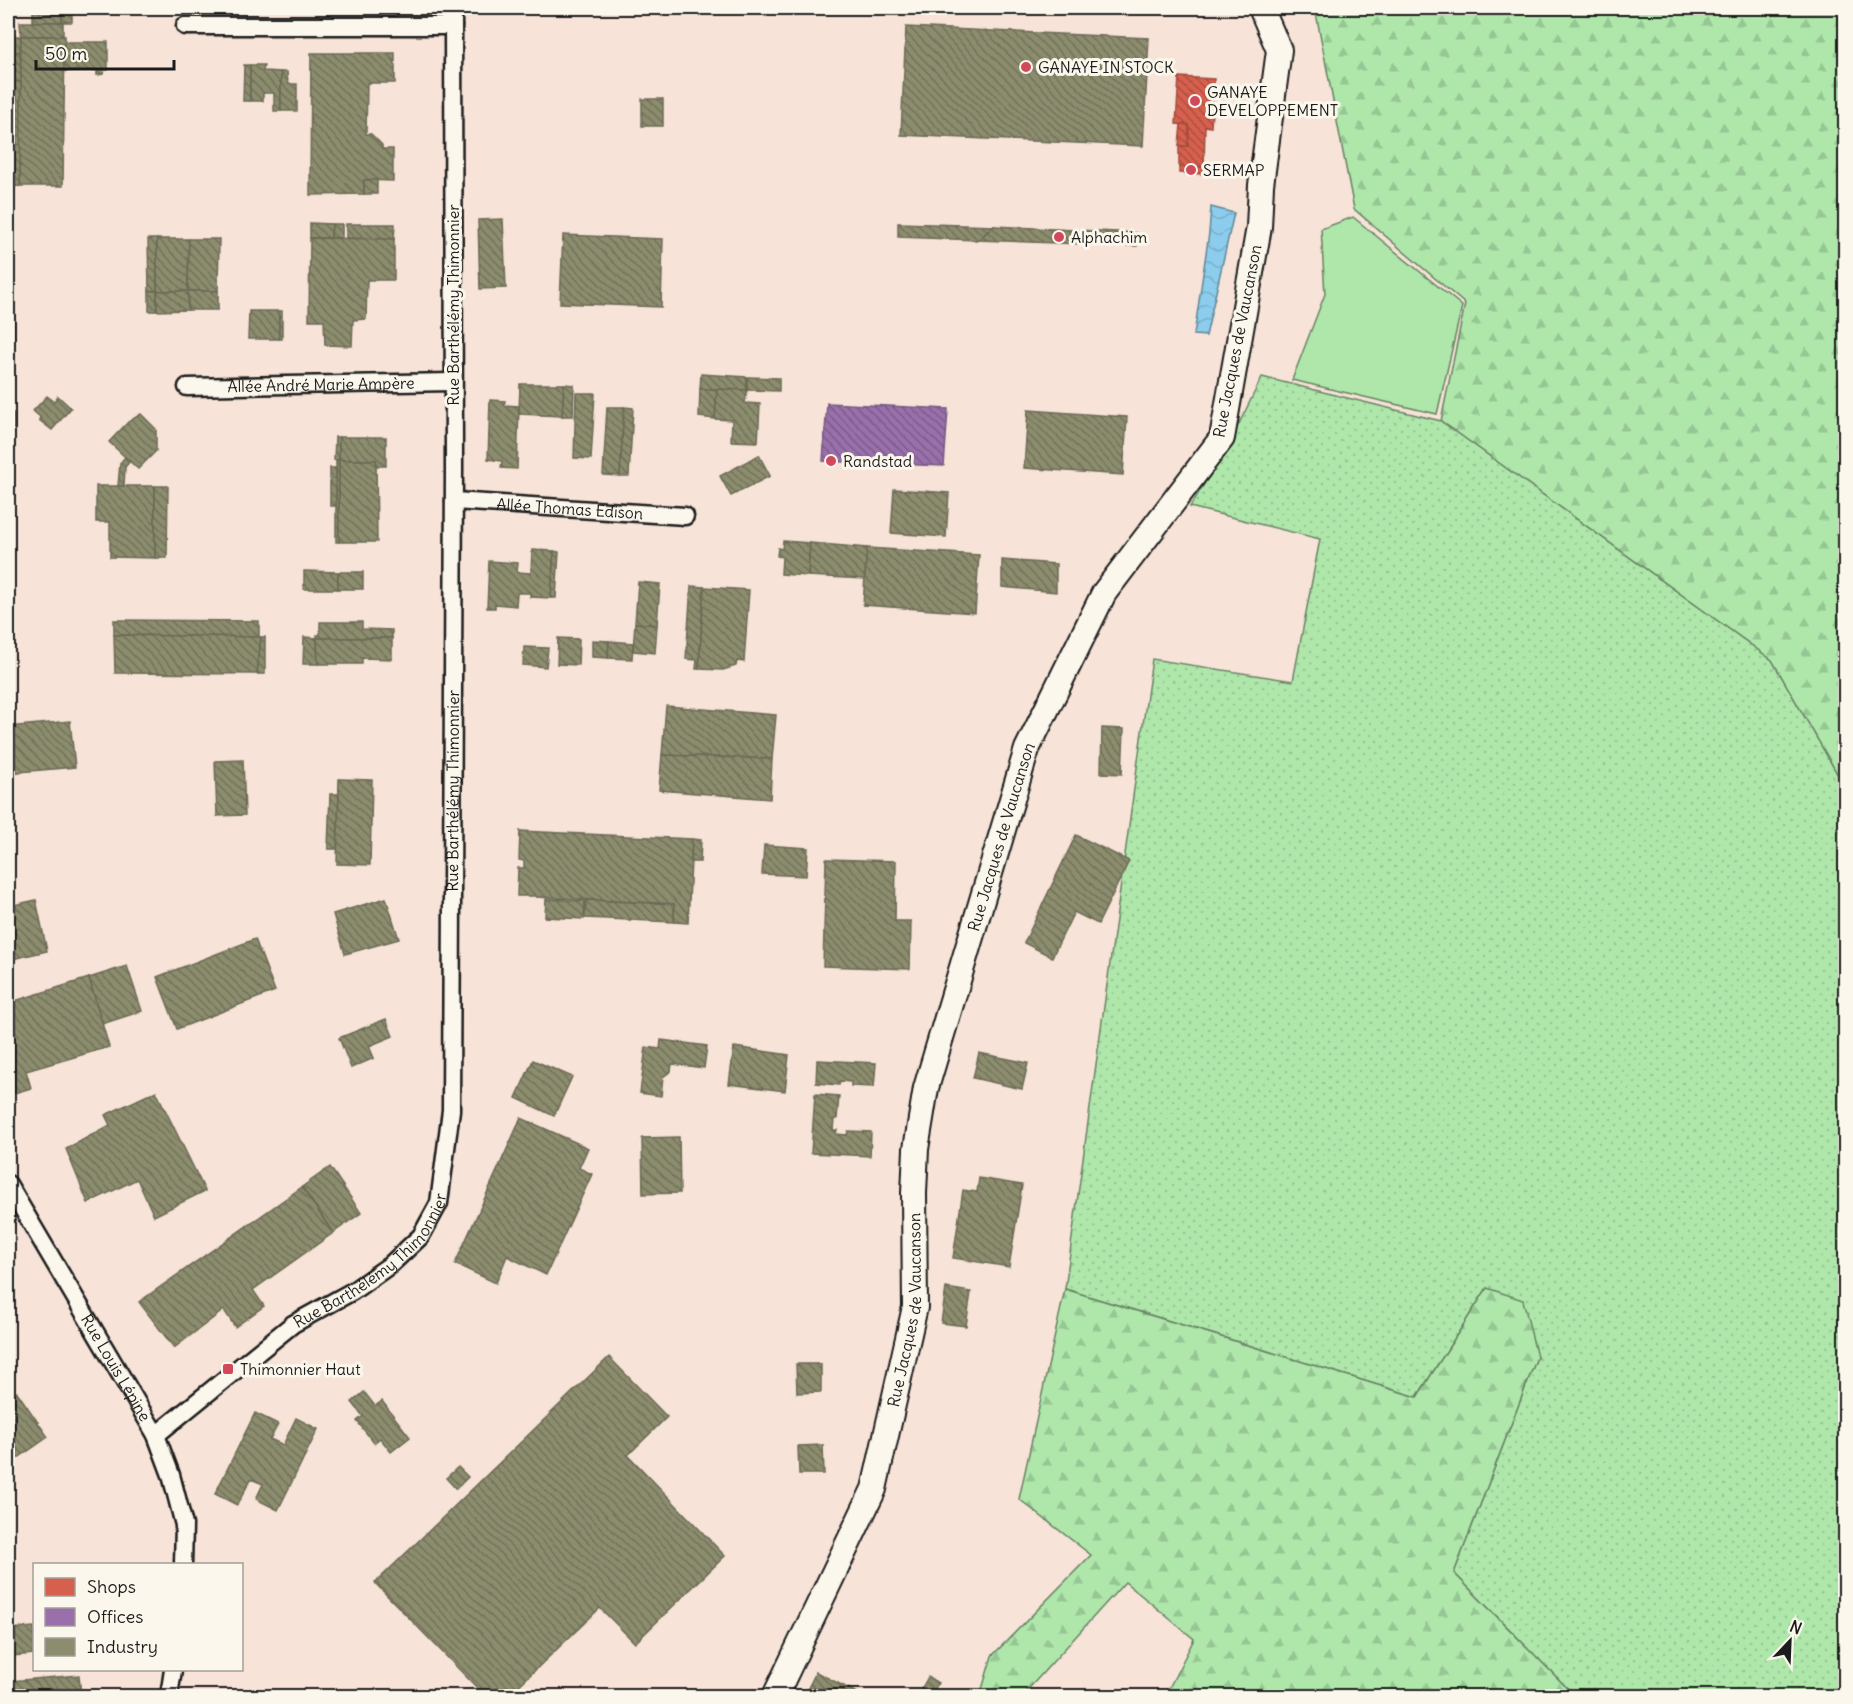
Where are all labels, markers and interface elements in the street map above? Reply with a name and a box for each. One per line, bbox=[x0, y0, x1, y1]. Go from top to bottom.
scale bar bbox=[36, 33, 174, 71]
text: 50 m bbox=[45, 42, 87, 65]
place label: GANAYE IN STOCK bbox=[1038, 57, 1174, 77]
marker: GANAYE IN STOCK bbox=[1019, 60, 1033, 74]
place label: GANAYE DEVELOPPEMENT bbox=[1207, 82, 1338, 120]
marker: GANAYE DEVELOPPEMENT bbox=[1188, 94, 1202, 108]
place label: SERMAP bbox=[1203, 160, 1265, 180]
marker: SERMAP bbox=[1184, 163, 1198, 177]
street label: Rue Barthélémy Thimonnier bbox=[443, 204, 463, 406]
place label: Alphachim bbox=[1071, 227, 1147, 247]
marker: Alphachim bbox=[1052, 230, 1066, 244]
street label: Rue Jacques de Vaucanson bbox=[1208, 243, 1266, 439]
street label: Allée André Marie Ampère bbox=[227, 373, 415, 396]
place label: Randstad bbox=[843, 451, 912, 471]
marker: Randstad bbox=[824, 454, 838, 468]
street label: Allée Thomas Edison bbox=[496, 494, 644, 523]
street label: Rue Barthélémy Thimonnier bbox=[442, 689, 463, 892]
street label: Rue Jacques de Vaucanson bbox=[963, 739, 1039, 934]
street label: Rue Barthélémy Thimonnier bbox=[290, 1191, 450, 1332]
street label: Rue Jacques de Vaucanson bbox=[883, 1213, 925, 1409]
street label: Rue Louis Lépine bbox=[77, 1310, 155, 1425]
place label: Thimonnier Haut bbox=[240, 1359, 361, 1379]
marker: Thimonnier Haut bbox=[221, 1362, 235, 1376]
legend bbox=[33, 1563, 243, 1671]
text: Shops bbox=[87, 1575, 136, 1598]
text: Offices bbox=[87, 1605, 143, 1628]
north arrow bbox=[1760, 1611, 1820, 1671]
text: N bbox=[1787, 1616, 1805, 1639]
text: Industry bbox=[87, 1635, 158, 1658]

